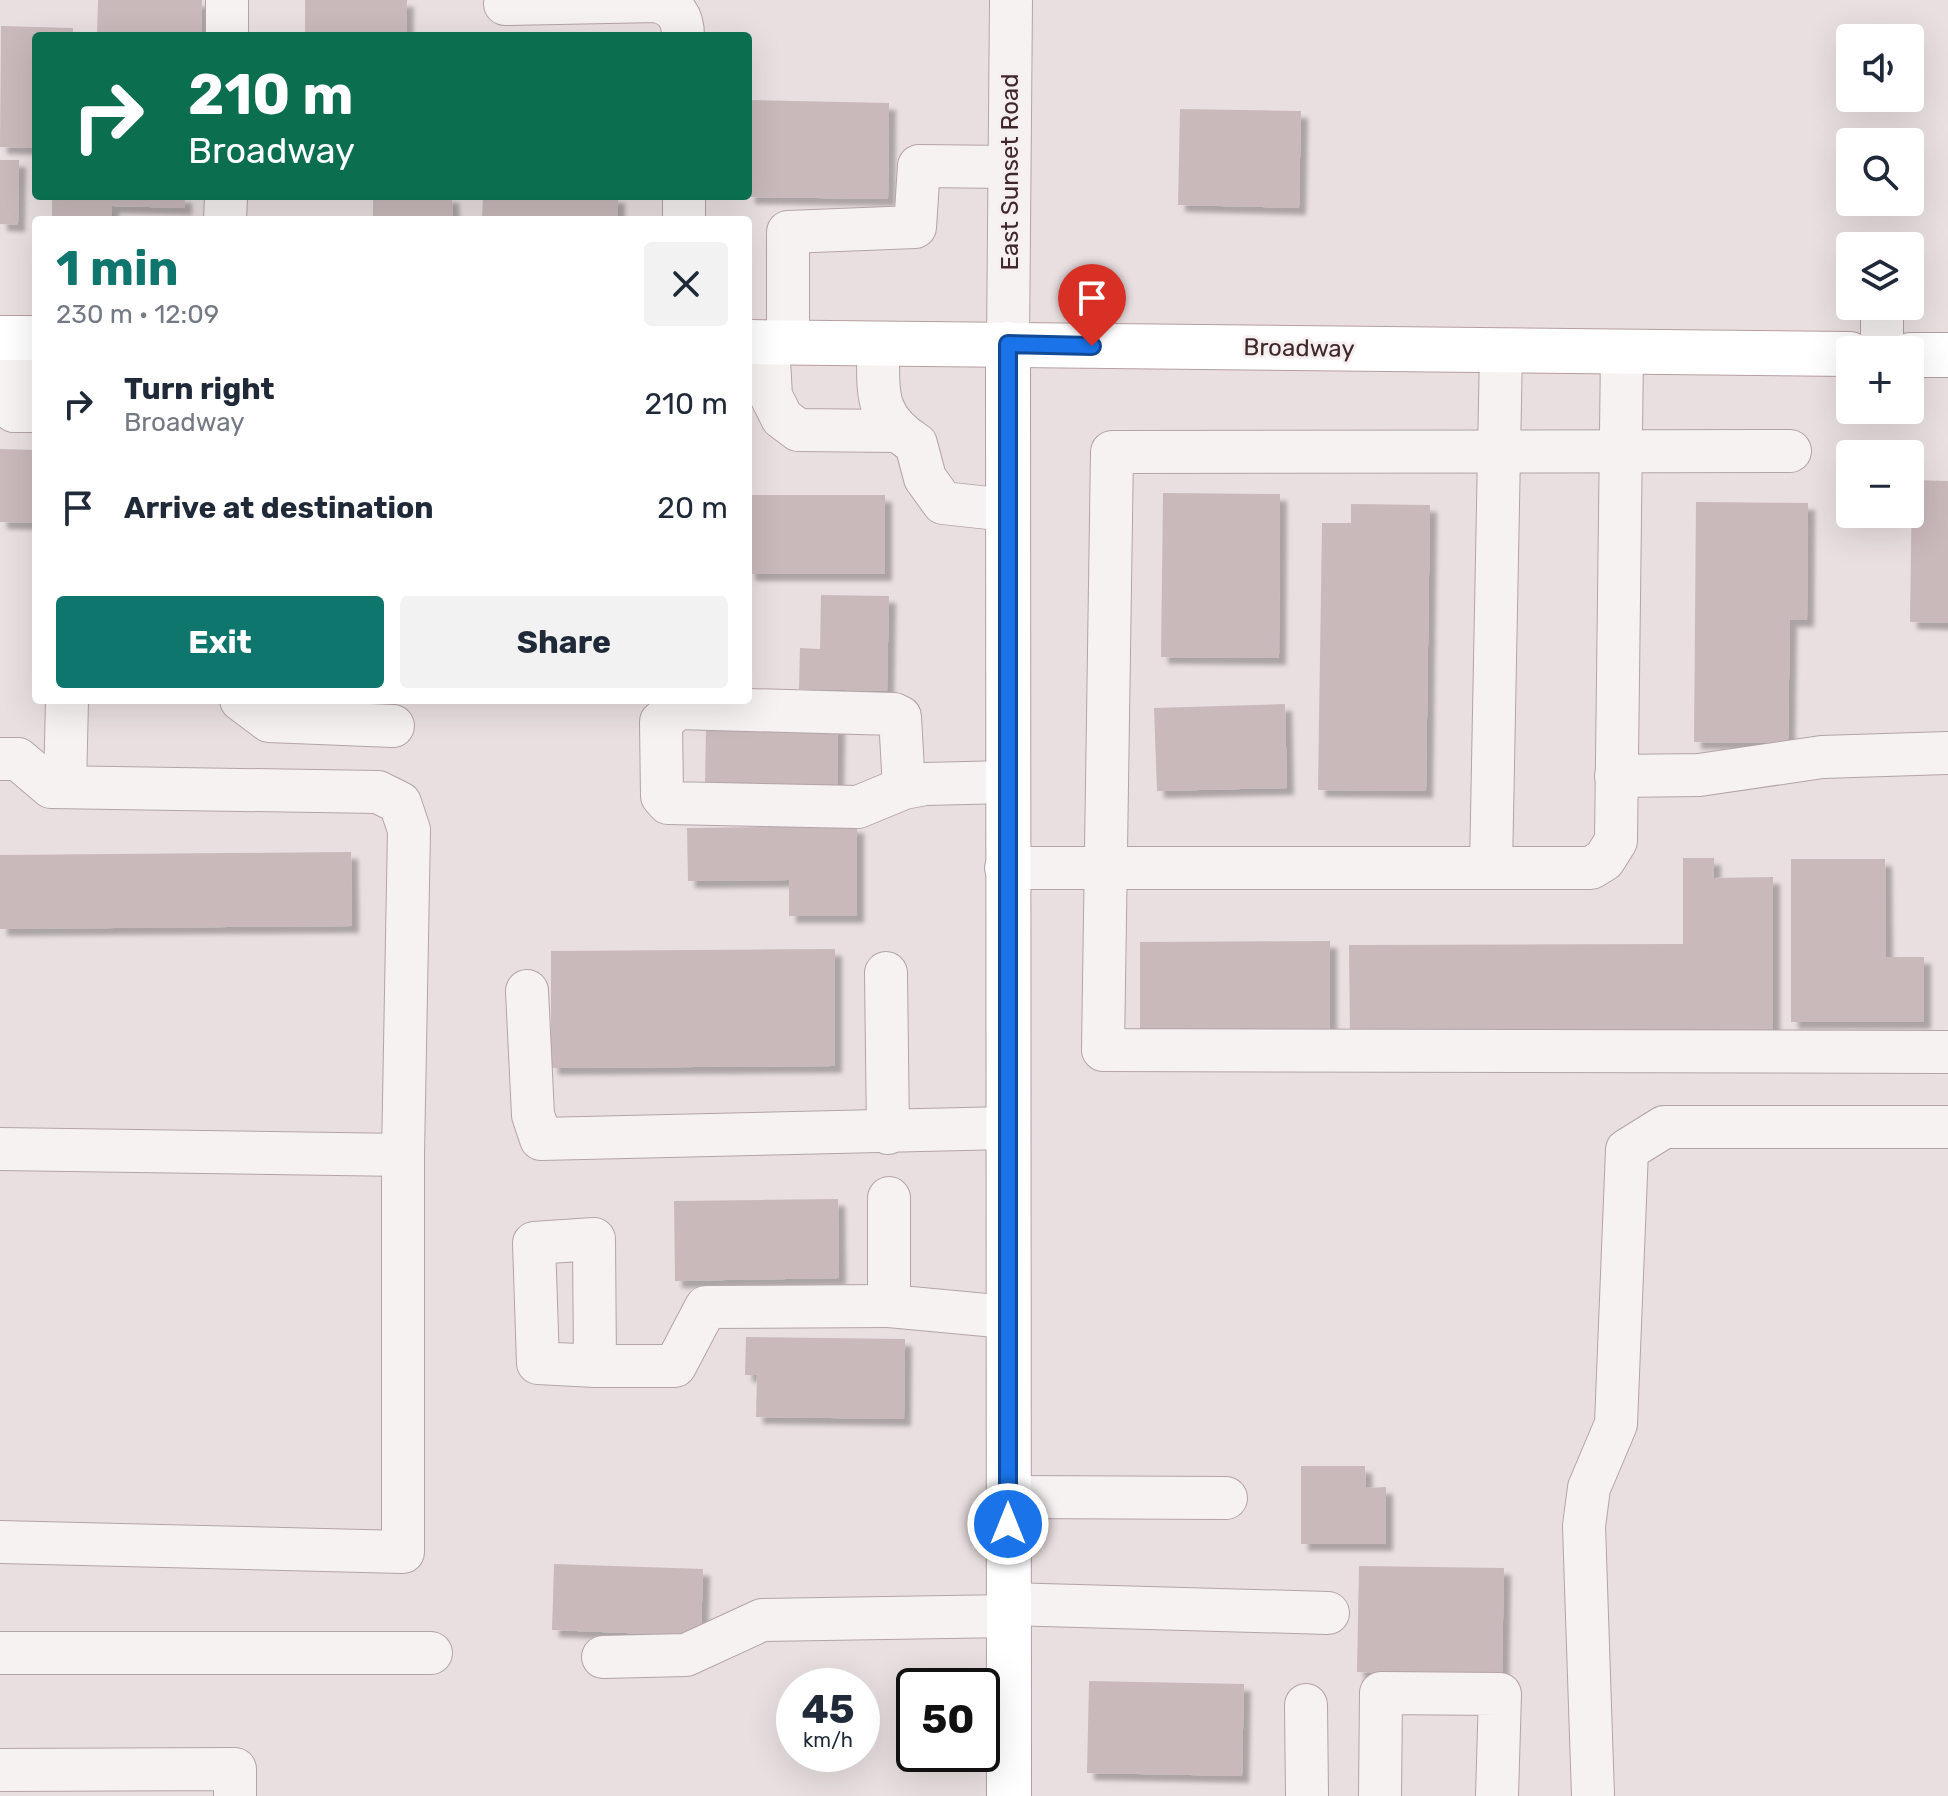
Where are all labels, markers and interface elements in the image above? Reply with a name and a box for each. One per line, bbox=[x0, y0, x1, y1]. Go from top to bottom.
map controls bbox=[1836, 24, 1924, 528]
button: sound bbox=[1836, 24, 1924, 112]
text: 210 m bbox=[188, 62, 354, 128]
icon: right bbox=[56, 64, 160, 168]
street label: East Sunset Road bbox=[996, 74, 1024, 270]
button: search bbox=[1836, 128, 1924, 216]
text: Broadway bbox=[188, 129, 355, 172]
button: layers bbox=[1836, 232, 1924, 320]
text: 1 min bbox=[56, 240, 179, 297]
button: close bbox=[644, 242, 728, 326]
pin bbox=[1058, 264, 1126, 346]
icon: arrive bbox=[1070, 276, 1114, 320]
text: 230 m · 12:09 bbox=[56, 299, 219, 330]
street label: Broadway bbox=[1243, 333, 1355, 363]
button: + bbox=[1836, 336, 1924, 424]
text: Turn right bbox=[124, 371, 275, 407]
icon: right bbox=[56, 382, 100, 426]
text: 210 m bbox=[644, 386, 728, 422]
text: Broadway bbox=[124, 407, 245, 438]
button: − bbox=[1836, 440, 1924, 528]
icon: arrive bbox=[56, 486, 100, 530]
text: Arrive at destination bbox=[124, 490, 434, 526]
text: 20 m bbox=[657, 490, 728, 526]
button: Exit bbox=[56, 596, 384, 688]
button: Share bbox=[400, 596, 728, 688]
position arrow bbox=[966, 1482, 1050, 1566]
speed limit sign: 50 bbox=[896, 1668, 1000, 1772]
text: 45 bbox=[801, 1686, 855, 1733]
text: km/h bbox=[803, 1728, 853, 1752]

